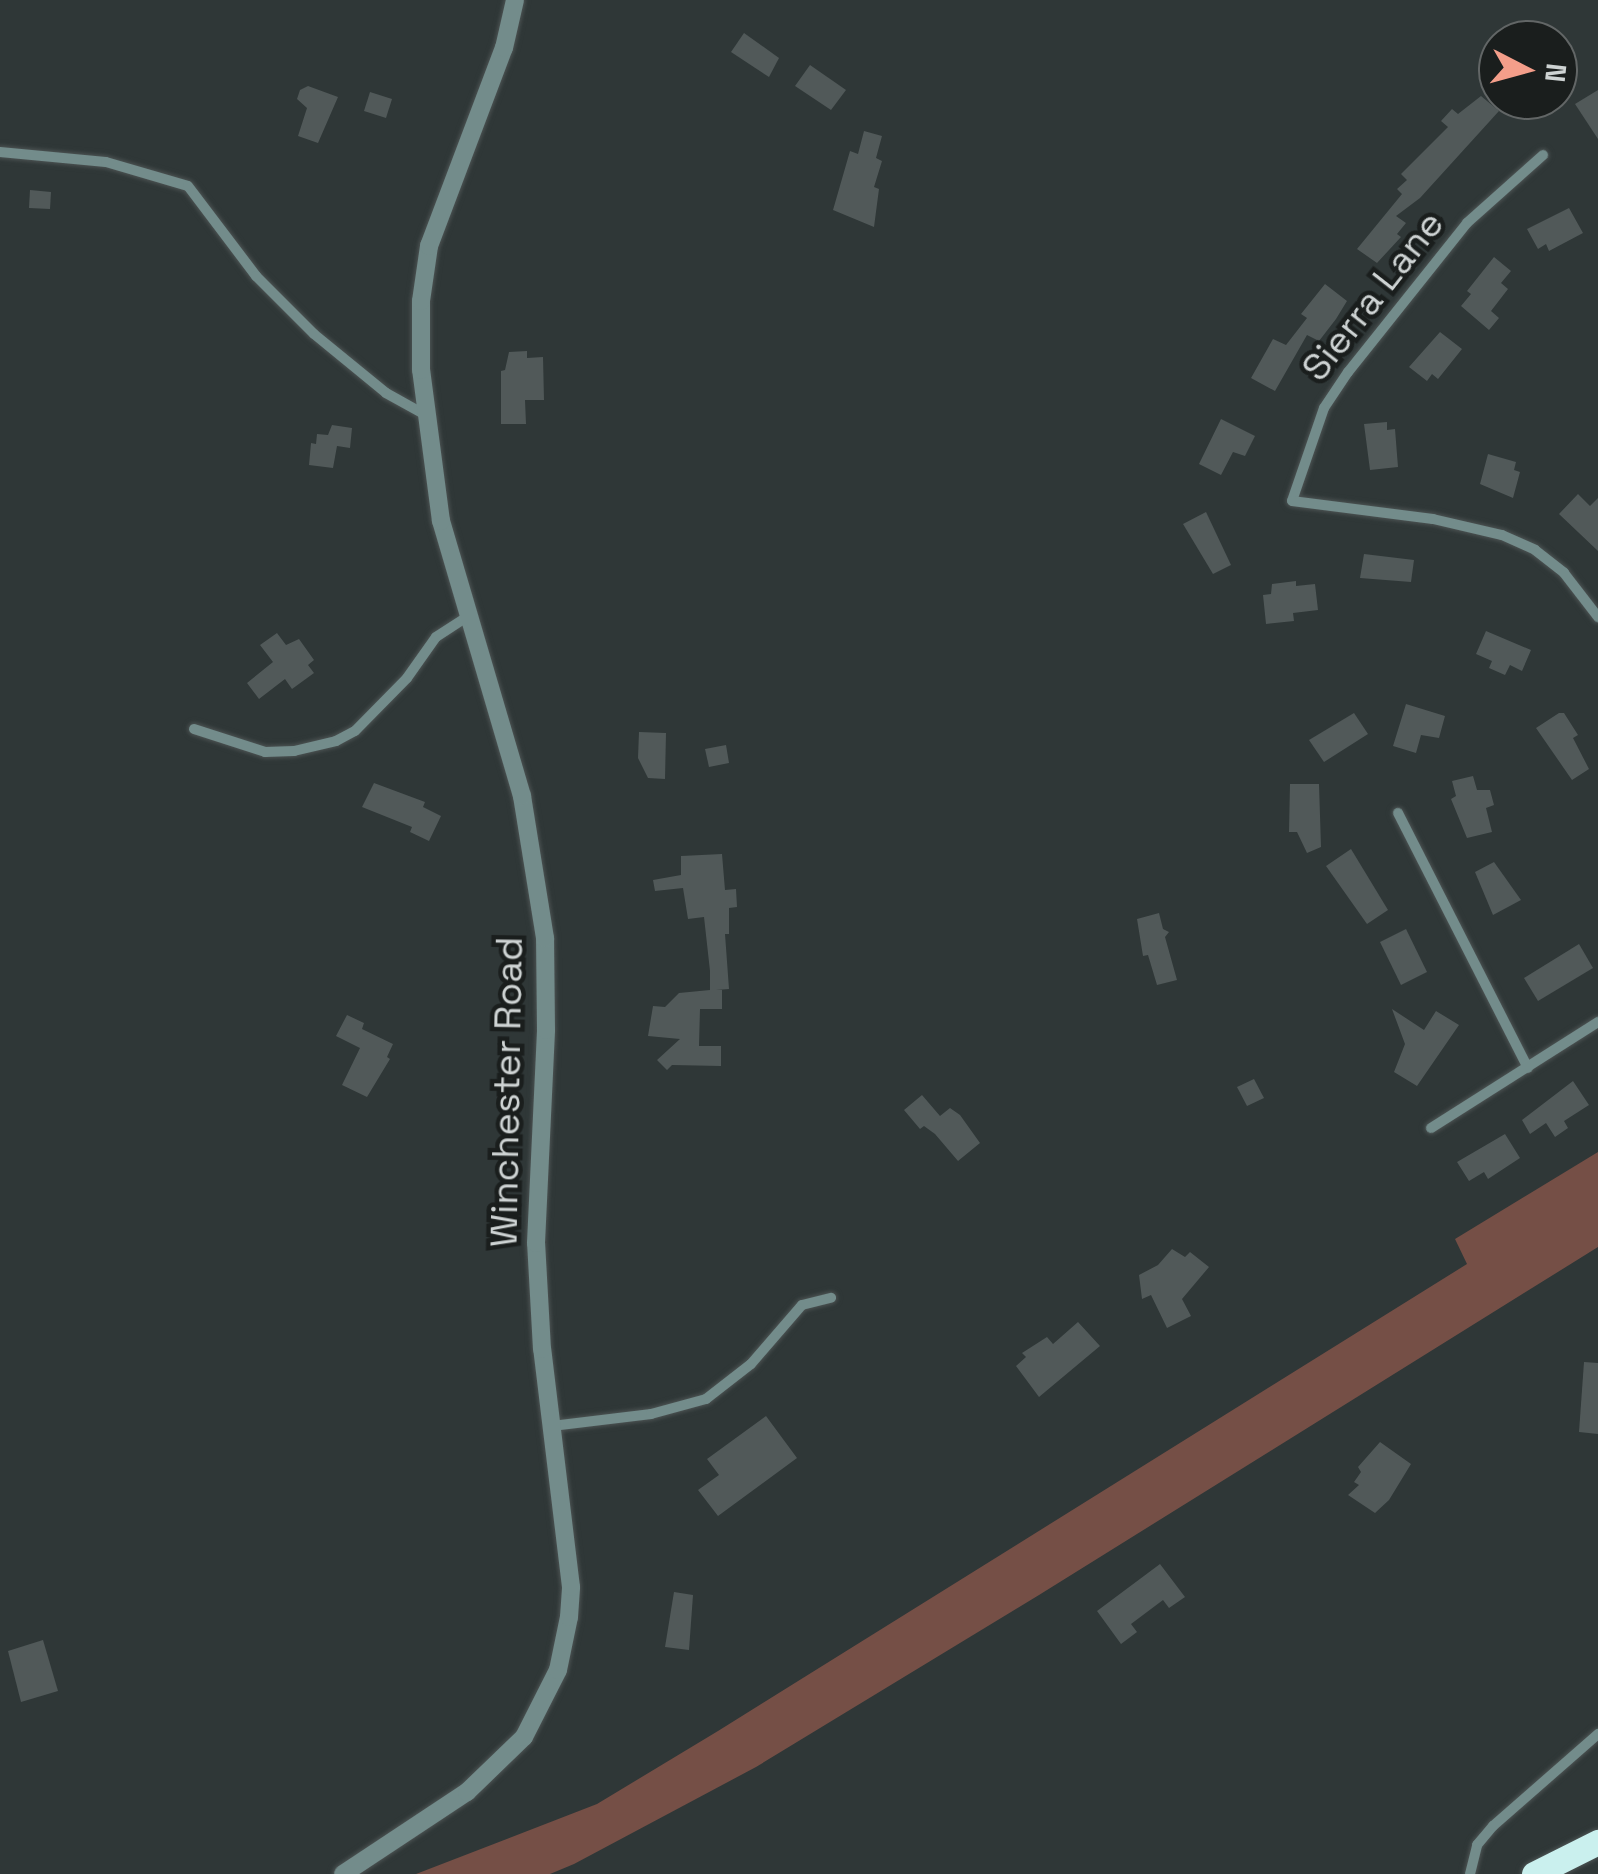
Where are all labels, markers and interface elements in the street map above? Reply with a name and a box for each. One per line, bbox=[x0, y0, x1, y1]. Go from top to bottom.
north arrow bbox=[1478, 20, 1578, 120]
text: N bbox=[1537, 62, 1575, 84]
street label: Sierra Lane bbox=[1293, 202, 1453, 390]
street label: Winchester Road bbox=[481, 936, 533, 1248]

